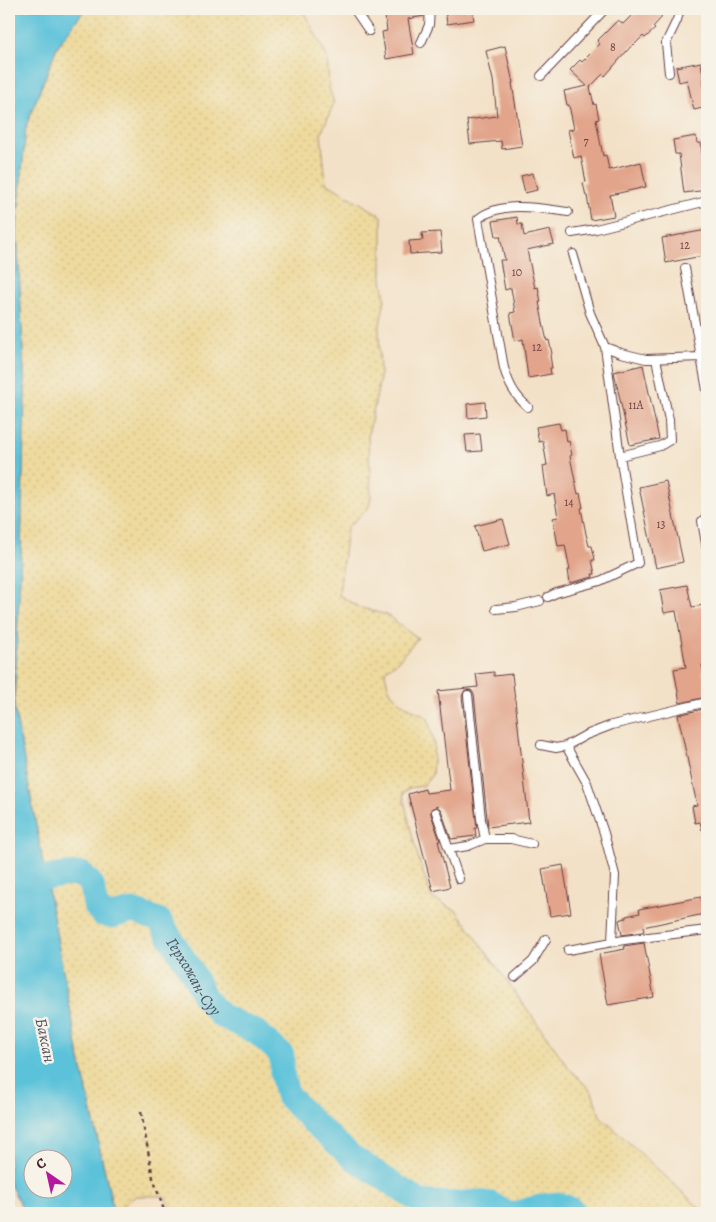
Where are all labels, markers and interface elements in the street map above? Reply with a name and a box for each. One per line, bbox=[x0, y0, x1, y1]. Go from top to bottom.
house number: 8 bbox=[610, 39, 616, 55]
house number: 7 bbox=[583, 133, 589, 149]
house number: 12 bbox=[680, 237, 690, 253]
house number: 10 bbox=[512, 264, 522, 280]
house number: 12 bbox=[532, 339, 542, 355]
house number: 11А bbox=[628, 397, 645, 413]
house number: 14 bbox=[564, 494, 574, 510]
house number: 13 bbox=[656, 516, 666, 532]
water label: Герхожан-Суу bbox=[161, 933, 226, 1021]
water label: Баксан bbox=[30, 1016, 60, 1065]
north arrow bbox=[22, 1150, 72, 1200]
text: С bbox=[32, 1153, 50, 1174]

